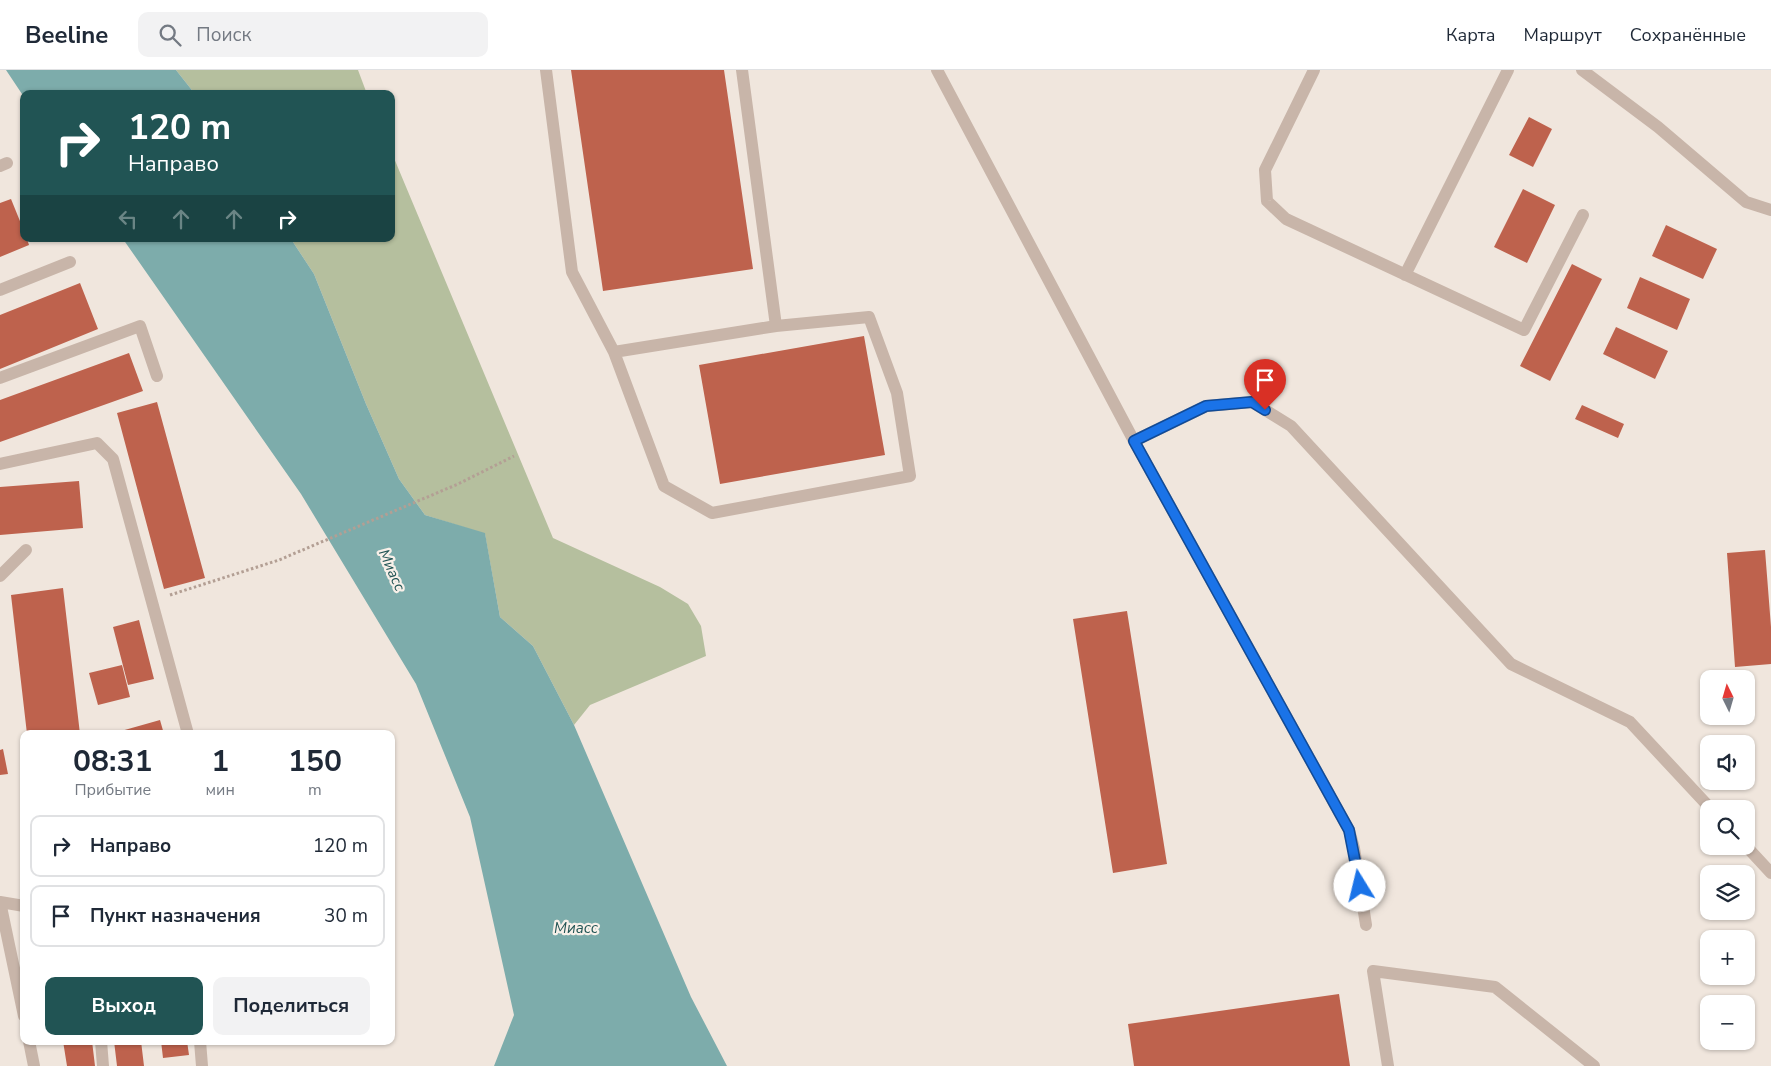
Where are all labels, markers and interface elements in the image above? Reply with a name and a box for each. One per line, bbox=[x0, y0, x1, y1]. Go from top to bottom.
search box bbox=[138, 12, 488, 57]
text: Beeline bbox=[25, 19, 108, 51]
icon: search bbox=[156, 21, 184, 49]
text: Поиск bbox=[196, 22, 252, 48]
text: Карта bbox=[1446, 23, 1496, 47]
text: Маршрут bbox=[1524, 23, 1602, 47]
text: Сохранённые bbox=[1630, 23, 1746, 47]
text: 120 m bbox=[128, 104, 231, 151]
icon: right bbox=[45, 110, 110, 175]
text: Направо bbox=[128, 149, 219, 179]
icon: left bbox=[114, 205, 142, 233]
icon: ahead bbox=[167, 205, 195, 233]
icon: ahead bbox=[220, 205, 248, 233]
icon: right bbox=[273, 205, 301, 233]
pin bbox=[1244, 359, 1286, 410]
icon: arrive bbox=[1251, 366, 1279, 394]
water label: Миасс bbox=[374, 546, 410, 595]
north arrow bbox=[1700, 670, 1755, 725]
map controls bbox=[1700, 670, 1755, 1050]
button: sound bbox=[1700, 735, 1755, 790]
text: 08:31 bbox=[73, 741, 153, 782]
text: 1 bbox=[211, 741, 229, 782]
text: 150 bbox=[288, 741, 342, 782]
text: Прибытие bbox=[74, 779, 151, 801]
text: мин bbox=[206, 779, 235, 801]
text: m bbox=[308, 779, 322, 801]
button: search bbox=[1700, 800, 1755, 855]
icon: right bbox=[47, 832, 75, 860]
text: Направо bbox=[90, 833, 171, 859]
text: 120 m bbox=[313, 833, 368, 859]
position arrow bbox=[1333, 859, 1385, 911]
button: layers bbox=[1700, 865, 1755, 920]
icon: arrive bbox=[47, 902, 75, 930]
text: Пункт назначения bbox=[90, 903, 261, 929]
text: 30 m bbox=[324, 903, 368, 929]
water label: Миасс bbox=[554, 918, 599, 938]
button: + bbox=[1700, 930, 1755, 985]
button: Выход bbox=[45, 977, 203, 1035]
button: Поделиться bbox=[213, 977, 370, 1035]
button: − bbox=[1700, 995, 1755, 1050]

